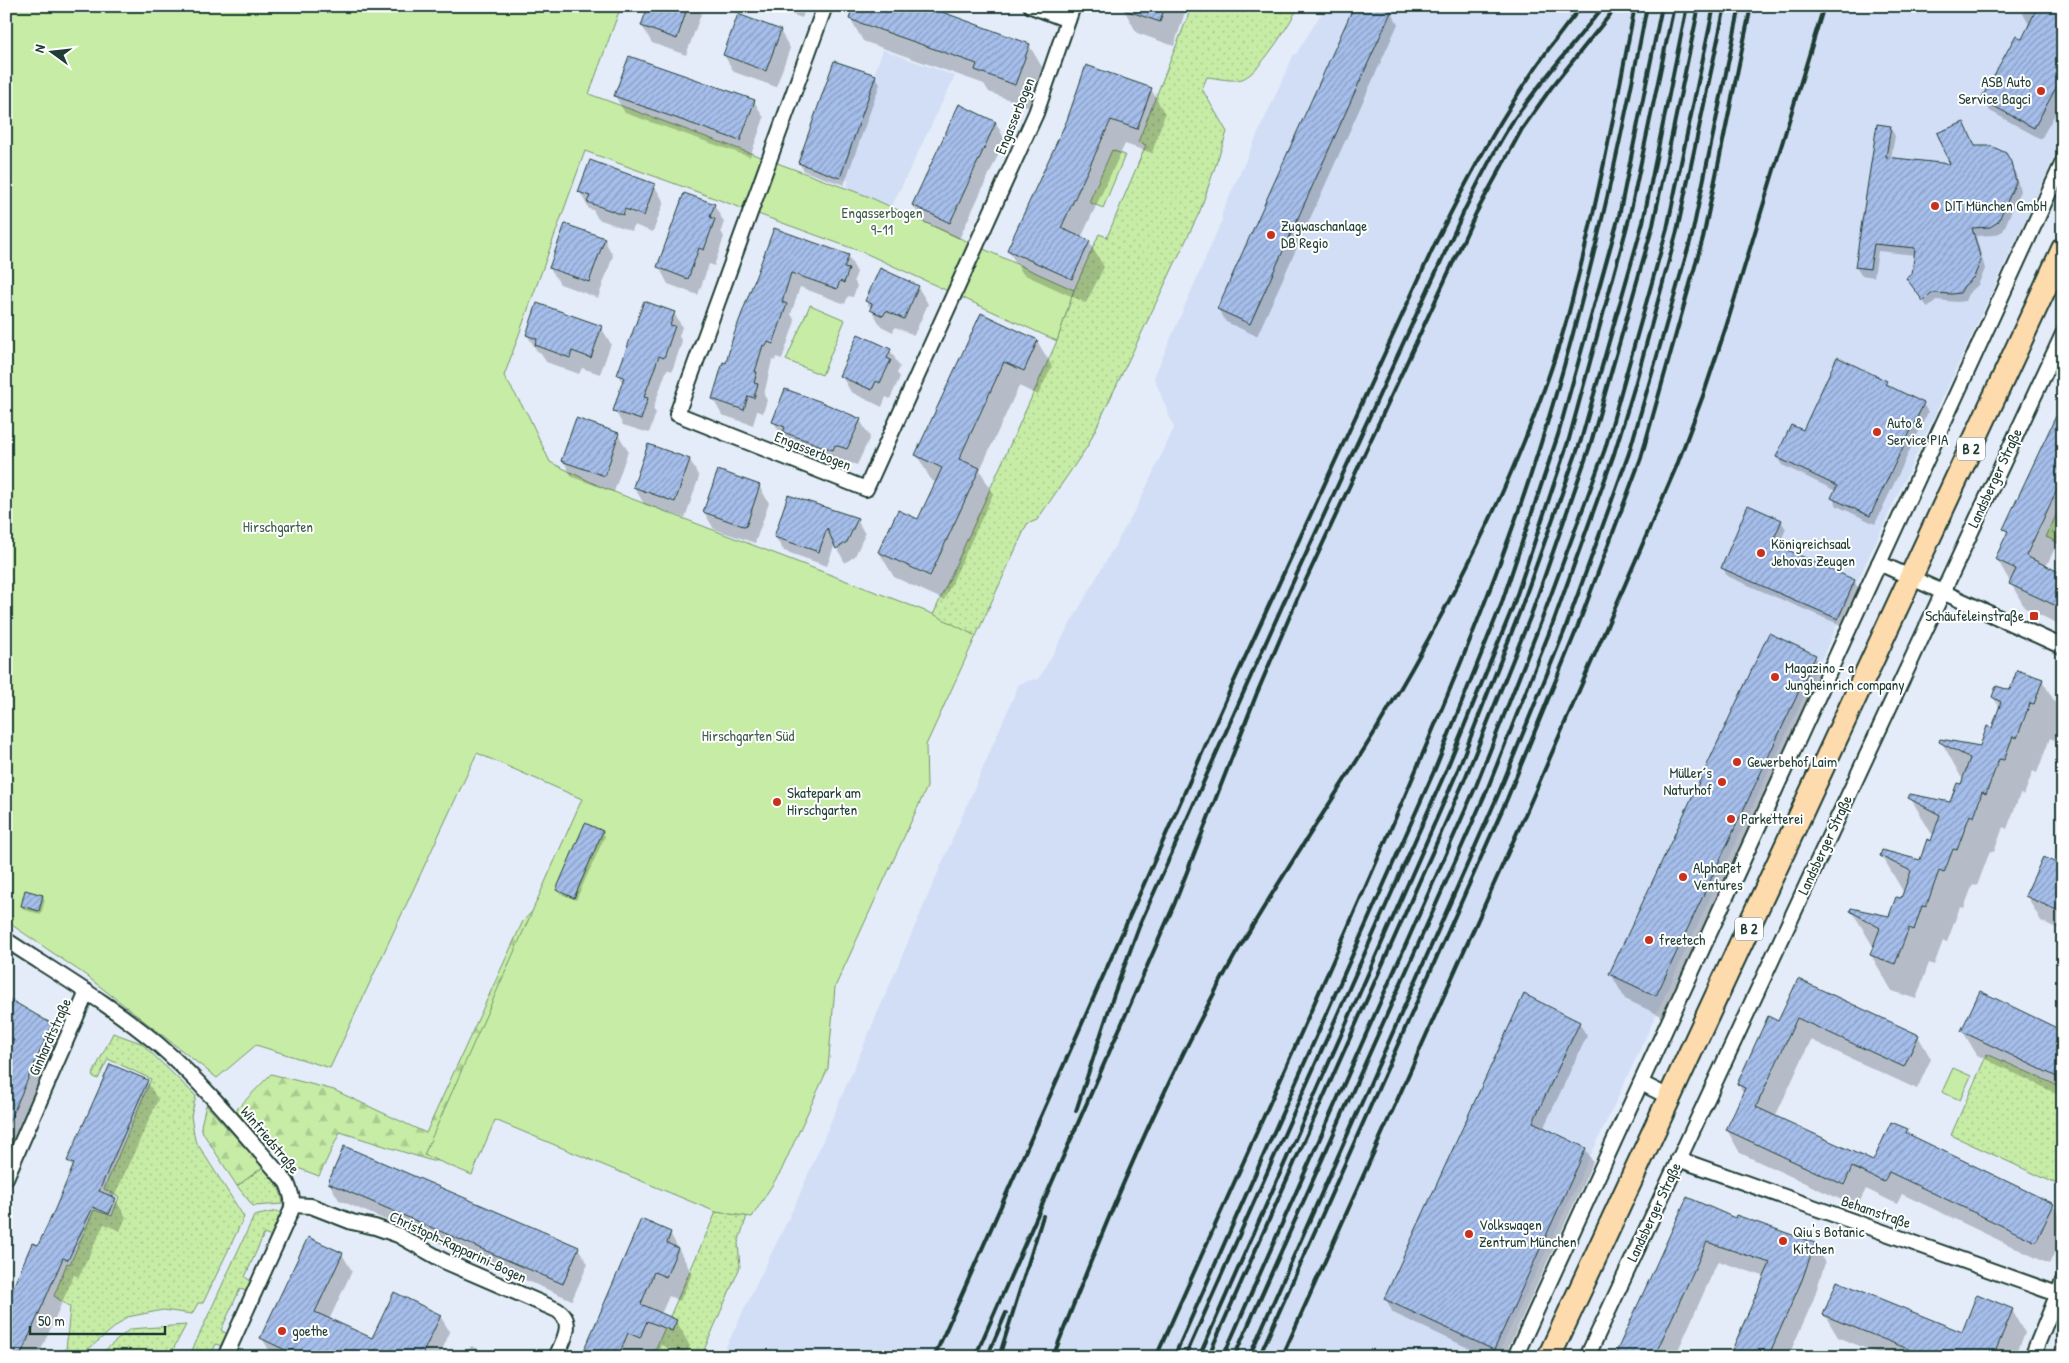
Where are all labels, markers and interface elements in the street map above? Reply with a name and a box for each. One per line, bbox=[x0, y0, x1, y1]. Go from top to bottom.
north arrow bbox=[28, 28, 78, 78]
text: N bbox=[29, 42, 49, 55]
place label: ASB Auto Service Bagci bbox=[1958, 71, 2031, 109]
street label: Engasserbogen bbox=[990, 74, 1040, 157]
marker: ASB Auto Service Bagci bbox=[2035, 85, 2047, 97]
place label: DIT München GmbH bbox=[1945, 195, 2047, 216]
marker: DIT München GmbH bbox=[1929, 200, 1941, 212]
park label: Engasserbogen 9-11 bbox=[842, 202, 923, 240]
place label: Zugwaschanlage DB Regio bbox=[1281, 215, 1367, 253]
marker: Zugwaschanlage DB Regio bbox=[1265, 229, 1277, 241]
place label: Auto & Service PIA bbox=[1887, 412, 1949, 450]
street label: Landsberger Straße bbox=[1962, 425, 2027, 531]
street label: Engasserbogen bbox=[772, 426, 855, 476]
marker: Auto & Service PIA bbox=[1871, 426, 1883, 438]
road number: B 2 bbox=[1957, 438, 1985, 460]
park label: Hirschgarten bbox=[243, 516, 313, 537]
place label: Königreichsaal Jehovas Zeugen bbox=[1771, 533, 1855, 571]
marker: Königreichsaal Jehovas Zeugen bbox=[1755, 547, 1767, 559]
place label: Schäufeleinstraße bbox=[1925, 605, 2024, 626]
marker: Schäufeleinstraße bbox=[2028, 610, 2040, 622]
place label: Magazino - a Jungheinrich company bbox=[1785, 657, 1905, 695]
marker: Magazino - a Jungheinrich company bbox=[1769, 671, 1781, 683]
park label: Hirschgarten Süd bbox=[702, 725, 794, 746]
place label: Gewerbehof Laim bbox=[1747, 751, 1837, 772]
marker: Gewerbehof Laim bbox=[1731, 756, 1743, 768]
place label: Müller´s Naturhof bbox=[1663, 762, 1713, 800]
marker: Müller´s Naturhof bbox=[1716, 776, 1728, 788]
place label: Skatepark am Hirschgarten bbox=[787, 782, 861, 820]
street label: Landsberger Straße bbox=[1792, 792, 1857, 898]
marker: Skatepark am Hirschgarten bbox=[771, 796, 783, 808]
place label: Parketterei bbox=[1741, 808, 1803, 829]
marker: Parketterei bbox=[1725, 813, 1737, 825]
place label: AlphaPet Ventures bbox=[1693, 857, 1743, 895]
marker: AlphaPet Ventures bbox=[1677, 871, 1689, 883]
road number: B 2 bbox=[1735, 918, 1763, 941]
place label: freetech bbox=[1659, 929, 1705, 950]
marker: freetech bbox=[1643, 934, 1655, 946]
street label: Ginhardtstraße bbox=[23, 995, 76, 1079]
street label: Winfriedstraße bbox=[236, 1101, 305, 1178]
street label: Landsberger Straße bbox=[1621, 1159, 1686, 1265]
street label: Behamstraße bbox=[1838, 1190, 1914, 1233]
street label: Christoph-Rapparini-Bogen bbox=[386, 1205, 530, 1288]
place label: Volkswagen Zentrum München bbox=[1479, 1214, 1577, 1252]
place label: Qiu's Botanic Kitchen bbox=[1793, 1221, 1865, 1259]
marker: Volkswagen Zentrum München bbox=[1463, 1228, 1475, 1240]
marker: Qiu's Botanic Kitchen bbox=[1777, 1235, 1789, 1247]
scale bar bbox=[30, 1303, 165, 1335]
text: 50 m bbox=[38, 1310, 65, 1331]
place label: goethe bbox=[292, 1320, 328, 1341]
marker: goethe bbox=[276, 1325, 288, 1337]

